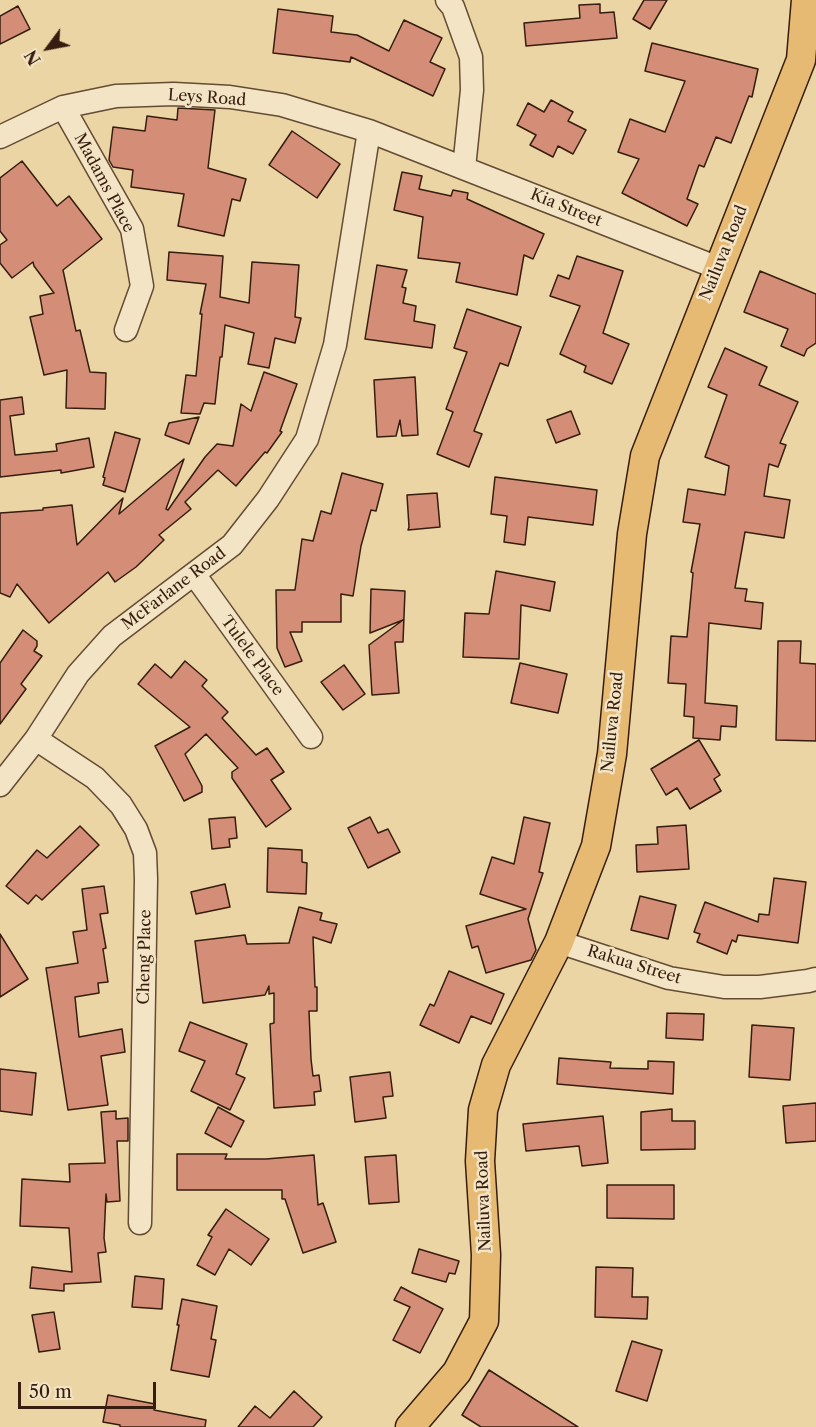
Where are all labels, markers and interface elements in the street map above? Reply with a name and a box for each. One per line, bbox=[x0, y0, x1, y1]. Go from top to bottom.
north arrow bbox=[18, 18, 78, 78]
text: N bbox=[21, 46, 45, 69]
street label: Leys Road bbox=[167, 86, 247, 110]
street label: Madams Place bbox=[70, 130, 138, 236]
street label: Kia Street bbox=[527, 185, 605, 231]
street label: Nailuva Road bbox=[696, 203, 752, 303]
street label: McFarlane Road bbox=[118, 544, 230, 634]
street label: Tulele Place bbox=[217, 612, 287, 700]
street label: Nailuva Road bbox=[598, 671, 628, 773]
street label: Cheng Place bbox=[135, 909, 155, 1005]
street label: Rakua Street bbox=[585, 942, 683, 988]
street label: Nailuva Road bbox=[473, 1150, 495, 1252]
scale bar bbox=[21, 1370, 159, 1408]
text: 50 m bbox=[29, 1381, 72, 1403]

